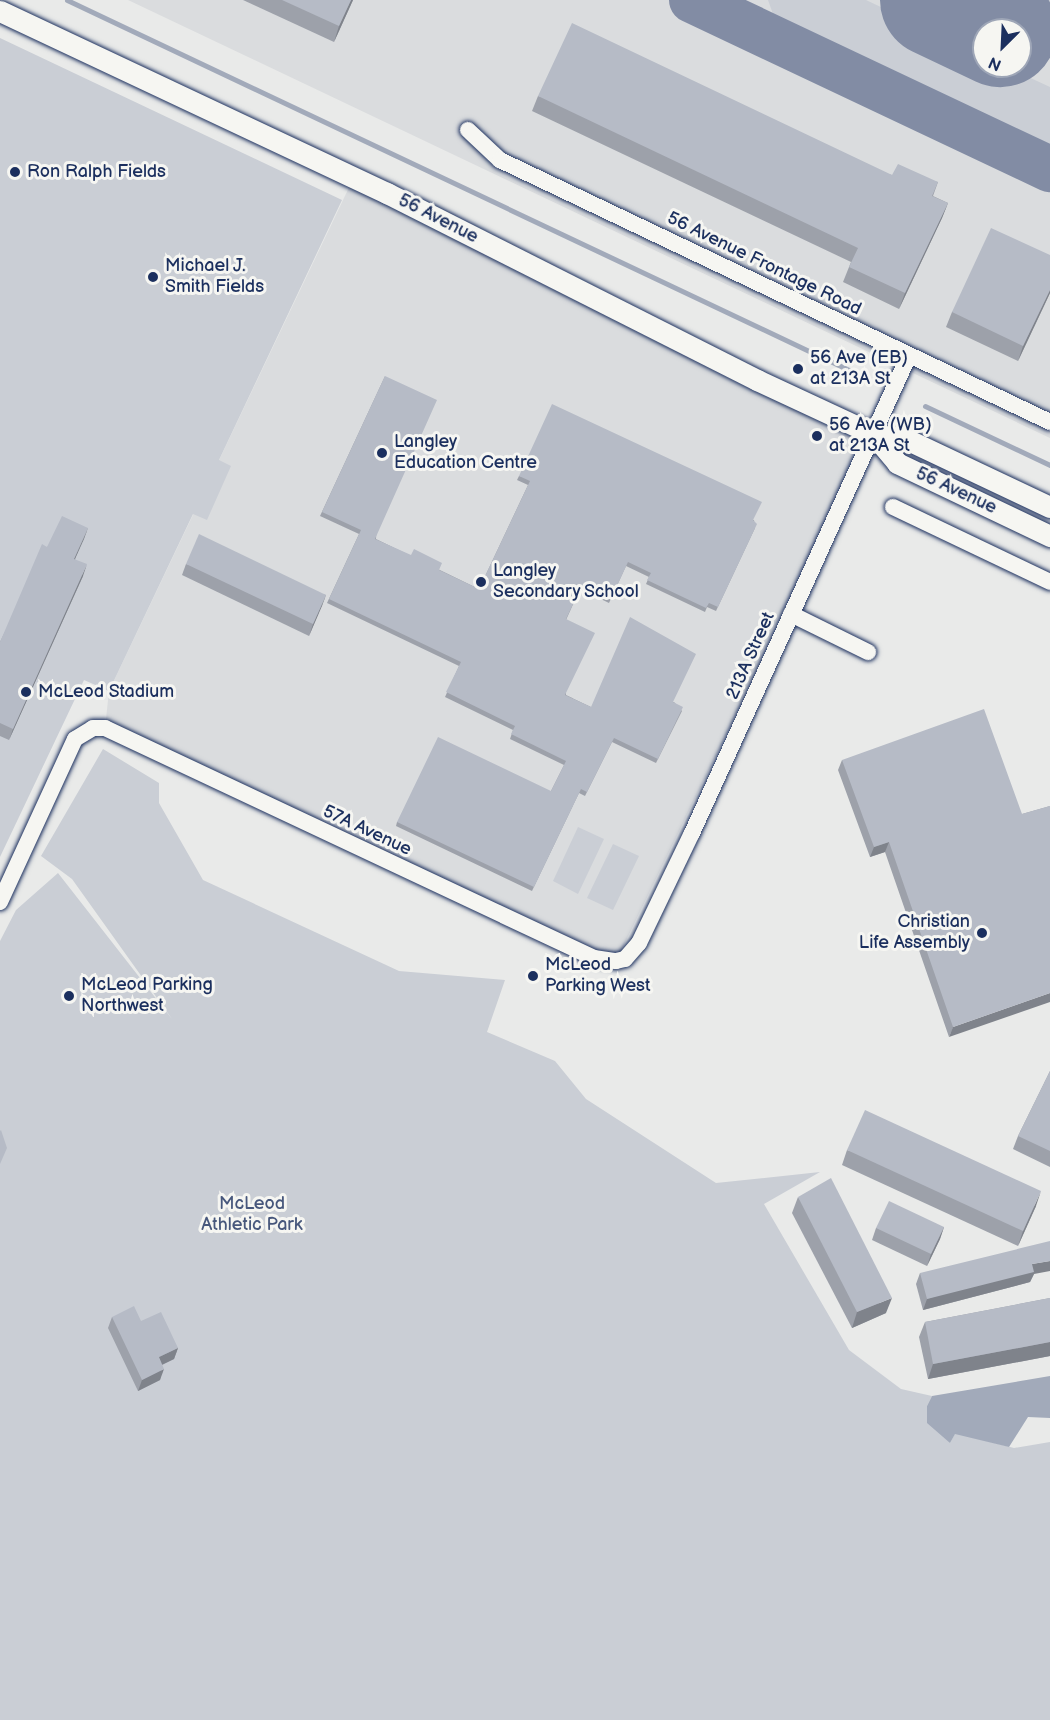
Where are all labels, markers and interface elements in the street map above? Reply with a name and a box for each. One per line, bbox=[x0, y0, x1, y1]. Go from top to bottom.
north arrow bbox=[972, 18, 1032, 78]
text: N bbox=[986, 52, 1005, 74]
place label: Ron Ralph Fields bbox=[27, 161, 166, 183]
marker: Ron Ralph Fields bbox=[8, 165, 22, 179]
street label: 56 Avenue bbox=[395, 190, 481, 248]
street label: 56 Avenue Frontage Road bbox=[663, 208, 865, 320]
place label: Michael J. Smith Fields bbox=[165, 256, 264, 298]
marker: Michael J. Smith Fields bbox=[146, 270, 160, 284]
place label: 56 Ave (EB) at 213A St bbox=[810, 348, 908, 391]
marker: 56 Ave (EB) at 213A St bbox=[791, 362, 805, 376]
place label: 56 Ave (WB) at 213A St bbox=[829, 415, 932, 458]
marker: 56 Ave (WB) at 213A St bbox=[810, 429, 824, 443]
place label: Langley Education Centre bbox=[394, 432, 537, 474]
marker: Langley Education Centre bbox=[375, 446, 389, 460]
street label: 56 Avenue bbox=[912, 463, 1000, 519]
place label: Langley Secondary School bbox=[493, 561, 640, 604]
marker: Langley Secondary School bbox=[474, 575, 488, 589]
street label: 213A Street bbox=[722, 609, 780, 703]
place label: McLeod Stadium bbox=[38, 681, 174, 703]
marker: McLeod Stadium bbox=[19, 685, 33, 699]
street label: 57A Avenue bbox=[319, 801, 415, 861]
place label: Christian Life Assembly bbox=[859, 912, 970, 954]
marker: Christian Life Assembly bbox=[975, 926, 989, 940]
place label: McLeod Parking West bbox=[545, 955, 651, 998]
marker: McLeod Parking West bbox=[526, 969, 540, 983]
place label: McLeod Parking Northwest bbox=[81, 975, 213, 1018]
marker: McLeod Parking Northwest bbox=[62, 989, 76, 1003]
park label: McLeod Athletic Park bbox=[201, 1194, 303, 1236]

